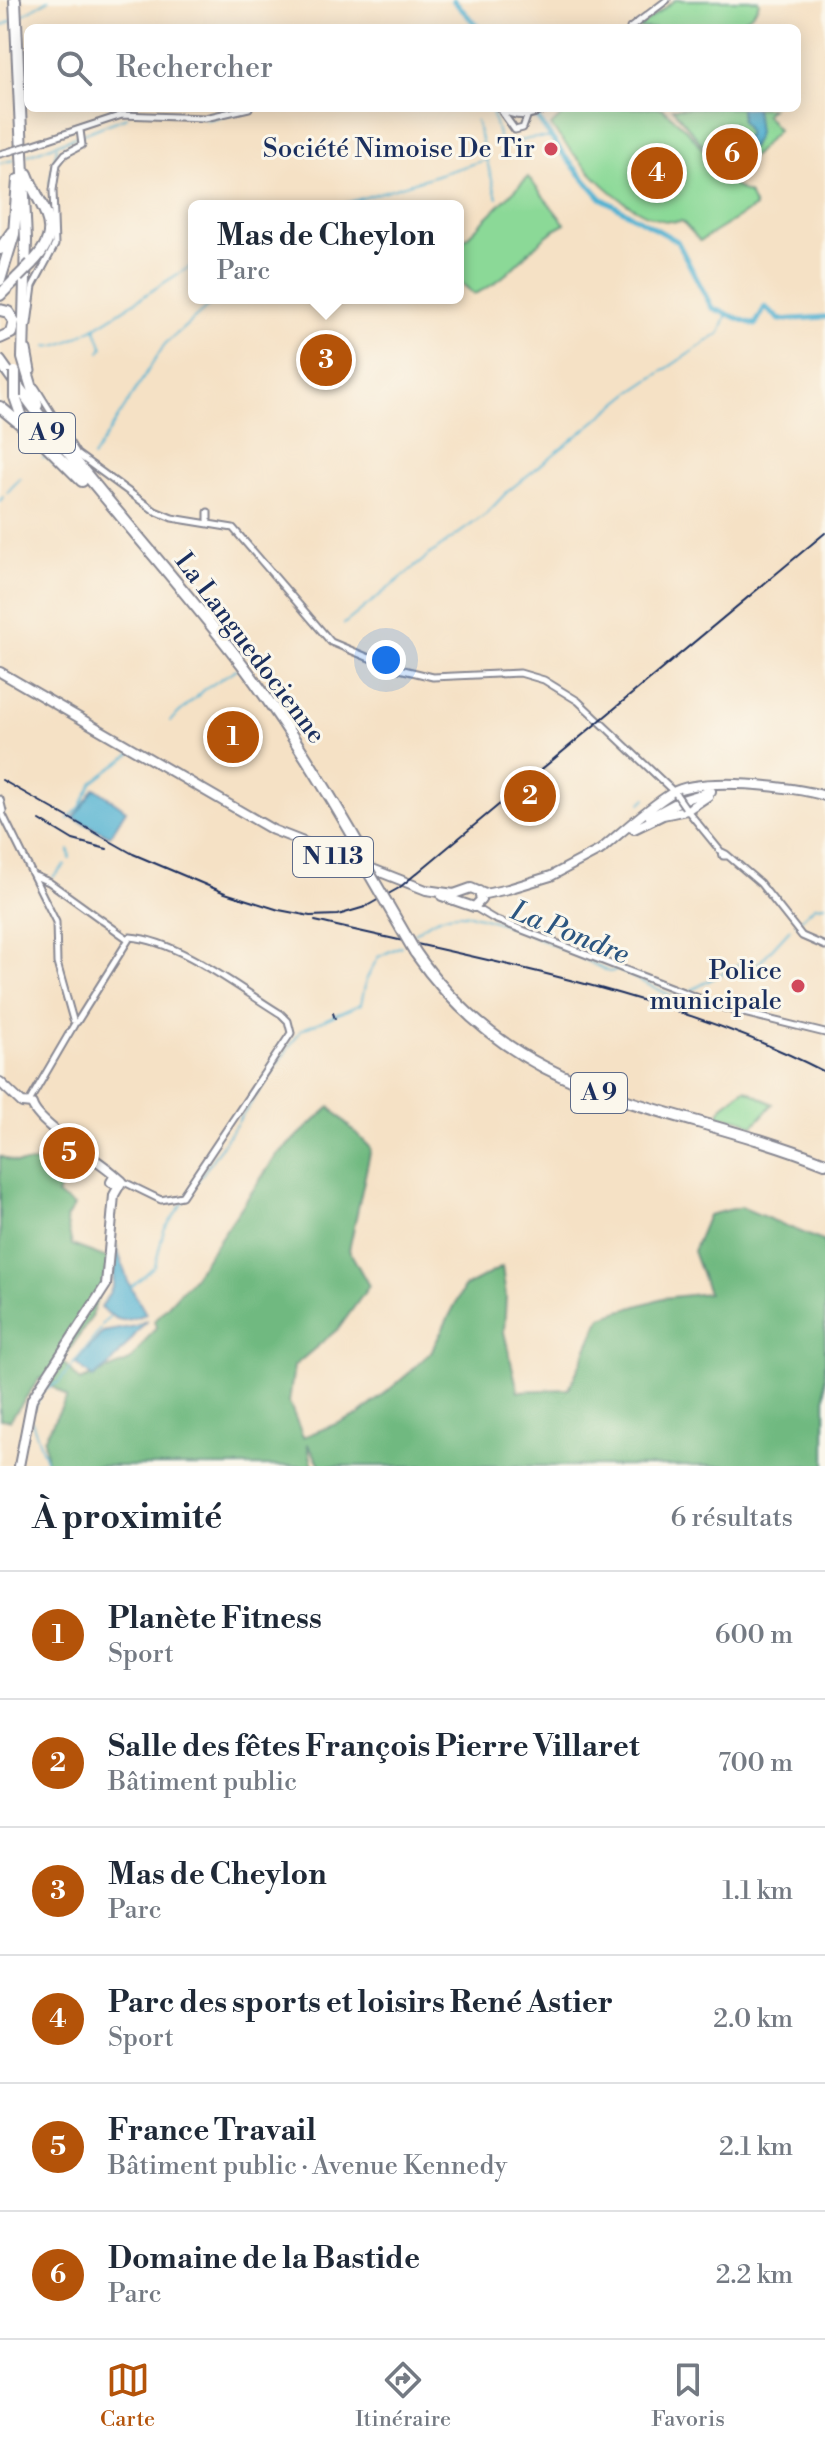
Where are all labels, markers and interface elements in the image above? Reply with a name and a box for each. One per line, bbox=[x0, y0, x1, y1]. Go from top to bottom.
search box bbox=[24, 24, 801, 112]
icon: search bbox=[52, 46, 96, 90]
text: Rechercher bbox=[116, 49, 273, 87]
pin: 6 bbox=[706, 124, 758, 184]
place label: Société Nimoise De Tir bbox=[263, 133, 535, 165]
marker: Société Nimoise De Tir bbox=[542, 140, 560, 158]
pin: 4 bbox=[631, 143, 683, 203]
popup bbox=[188, 200, 464, 304]
text: Mas de Cheylon bbox=[217, 217, 435, 255]
text: Parc bbox=[217, 255, 270, 287]
pin: 3 bbox=[300, 330, 352, 390]
road number: A 9 bbox=[19, 413, 75, 453]
street label: La Languedocienne bbox=[168, 546, 332, 750]
your location bbox=[366, 640, 406, 680]
pin: 1 bbox=[207, 707, 259, 767]
pin: 2 bbox=[504, 766, 556, 826]
road number: N 113 bbox=[293, 837, 373, 877]
water label: La Pondre bbox=[505, 893, 634, 972]
place label: Police municipale bbox=[650, 955, 782, 1017]
marker: Police municipale bbox=[789, 977, 807, 995]
road number: A 9 bbox=[571, 1073, 627, 1113]
pin: 5 bbox=[43, 1123, 95, 1183]
text: À proximité bbox=[32, 1497, 222, 1539]
text: 6 résultats bbox=[670, 1502, 793, 1534]
text: Planète Fitness bbox=[108, 1600, 322, 1638]
text: 1 bbox=[52, 1619, 64, 1651]
text: 600 m bbox=[715, 1619, 793, 1651]
text: Sport bbox=[108, 1638, 174, 1670]
text: Salle des fêtes François Pierre Villaret bbox=[108, 1728, 640, 1766]
text: 2 bbox=[50, 1747, 66, 1779]
text: 700 m bbox=[718, 1747, 793, 1779]
text: Bâtiment public bbox=[108, 1766, 297, 1798]
text: Mas de Cheylon bbox=[108, 1856, 327, 1894]
text: 3 bbox=[50, 1875, 66, 1907]
text: 1.1 km bbox=[722, 1875, 793, 1907]
text: Parc bbox=[108, 1894, 162, 1926]
text: Parc des sports et loisirs René Astier bbox=[108, 1984, 613, 2022]
text: 4 bbox=[49, 2003, 67, 2035]
text: 2.0 km bbox=[713, 2003, 793, 2035]
text: Sport bbox=[108, 2022, 174, 2054]
text: France Travail bbox=[108, 2112, 316, 2150]
text: 5 bbox=[50, 2131, 66, 2163]
text: 2.1 km bbox=[719, 2131, 793, 2163]
text: Bâtiment public · Avenue Kennedy bbox=[108, 2150, 507, 2182]
text: Domaine de la Bastide bbox=[108, 2240, 420, 2278]
text: 6 bbox=[50, 2259, 66, 2291]
text: 2.2 km bbox=[716, 2259, 793, 2291]
text: Parc bbox=[108, 2278, 162, 2310]
tab: Carte bbox=[100, 2358, 155, 2433]
tab: Itinéraire bbox=[355, 2358, 451, 2433]
tab: Favoris bbox=[651, 2358, 725, 2433]

